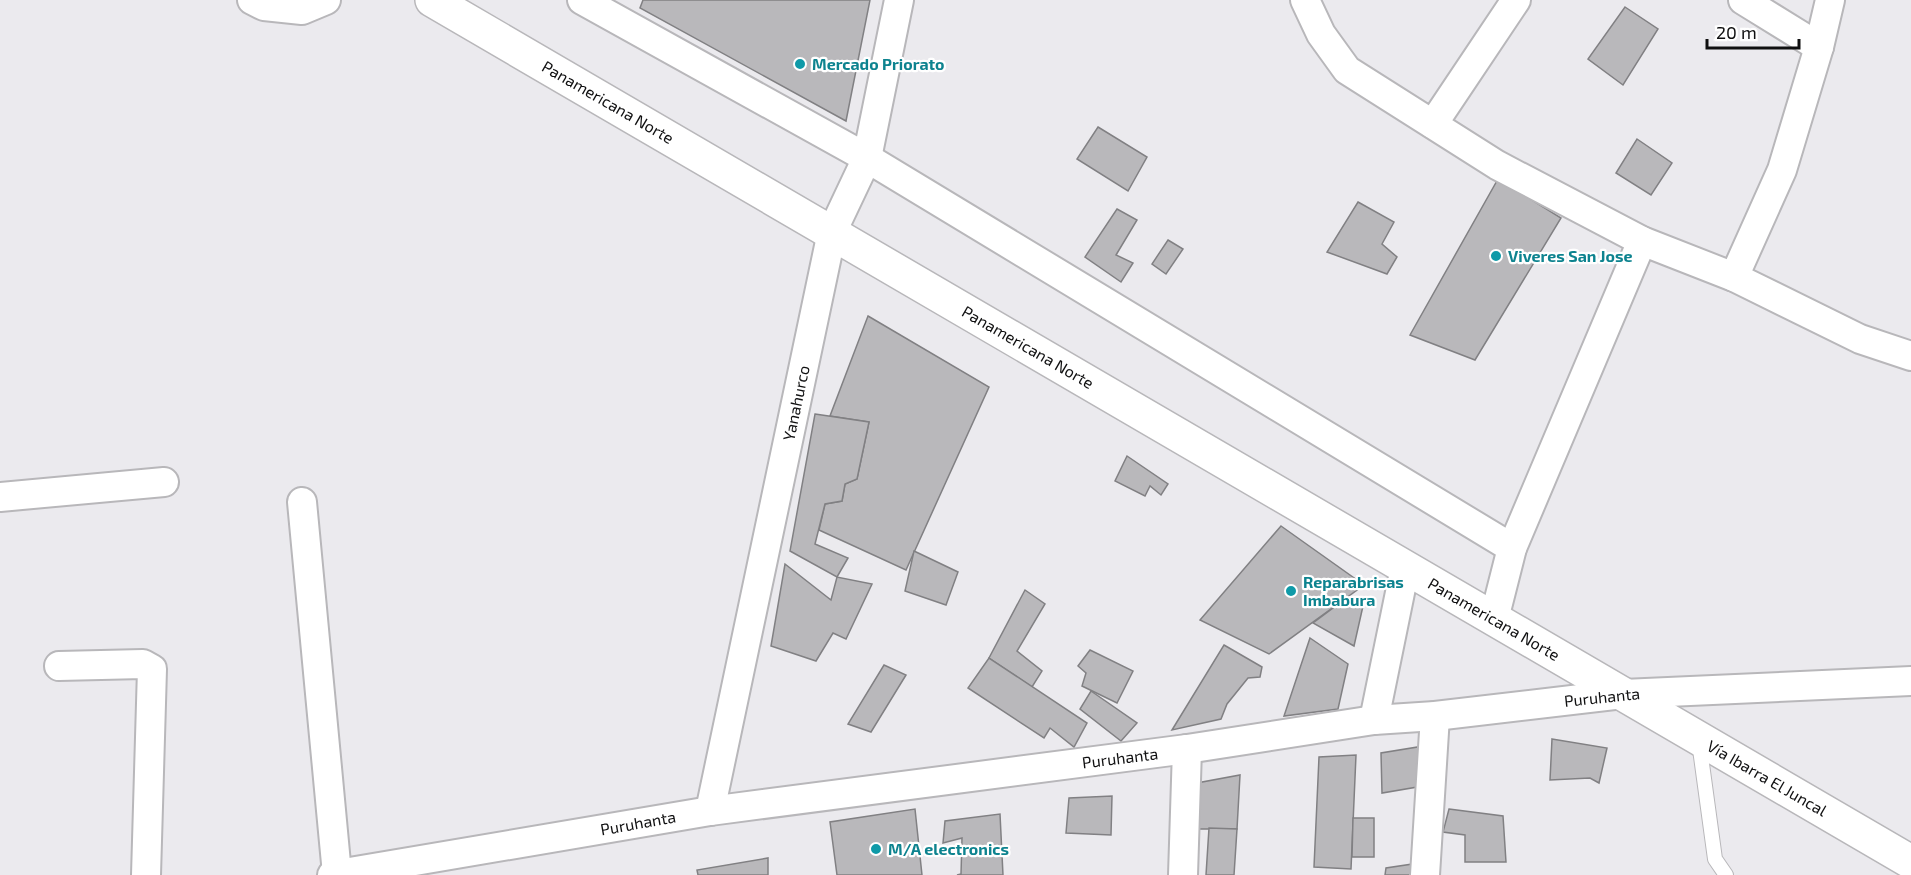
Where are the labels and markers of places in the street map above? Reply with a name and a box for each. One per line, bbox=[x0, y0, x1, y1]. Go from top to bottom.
place label: Mercado Priorato bbox=[812, 54, 945, 73]
marker: Mercado Priorato bbox=[793, 57, 807, 71]
place label: Viveres San Jose bbox=[1508, 246, 1632, 265]
marker: Viveres San Jose bbox=[1489, 249, 1503, 263]
place label: Reparabrisas Imbabura bbox=[1303, 572, 1404, 609]
marker: Reparabrisas Imbabura bbox=[1284, 584, 1298, 598]
place label: M/A electronics bbox=[888, 839, 1009, 858]
marker: M/A electronics bbox=[869, 842, 883, 856]

